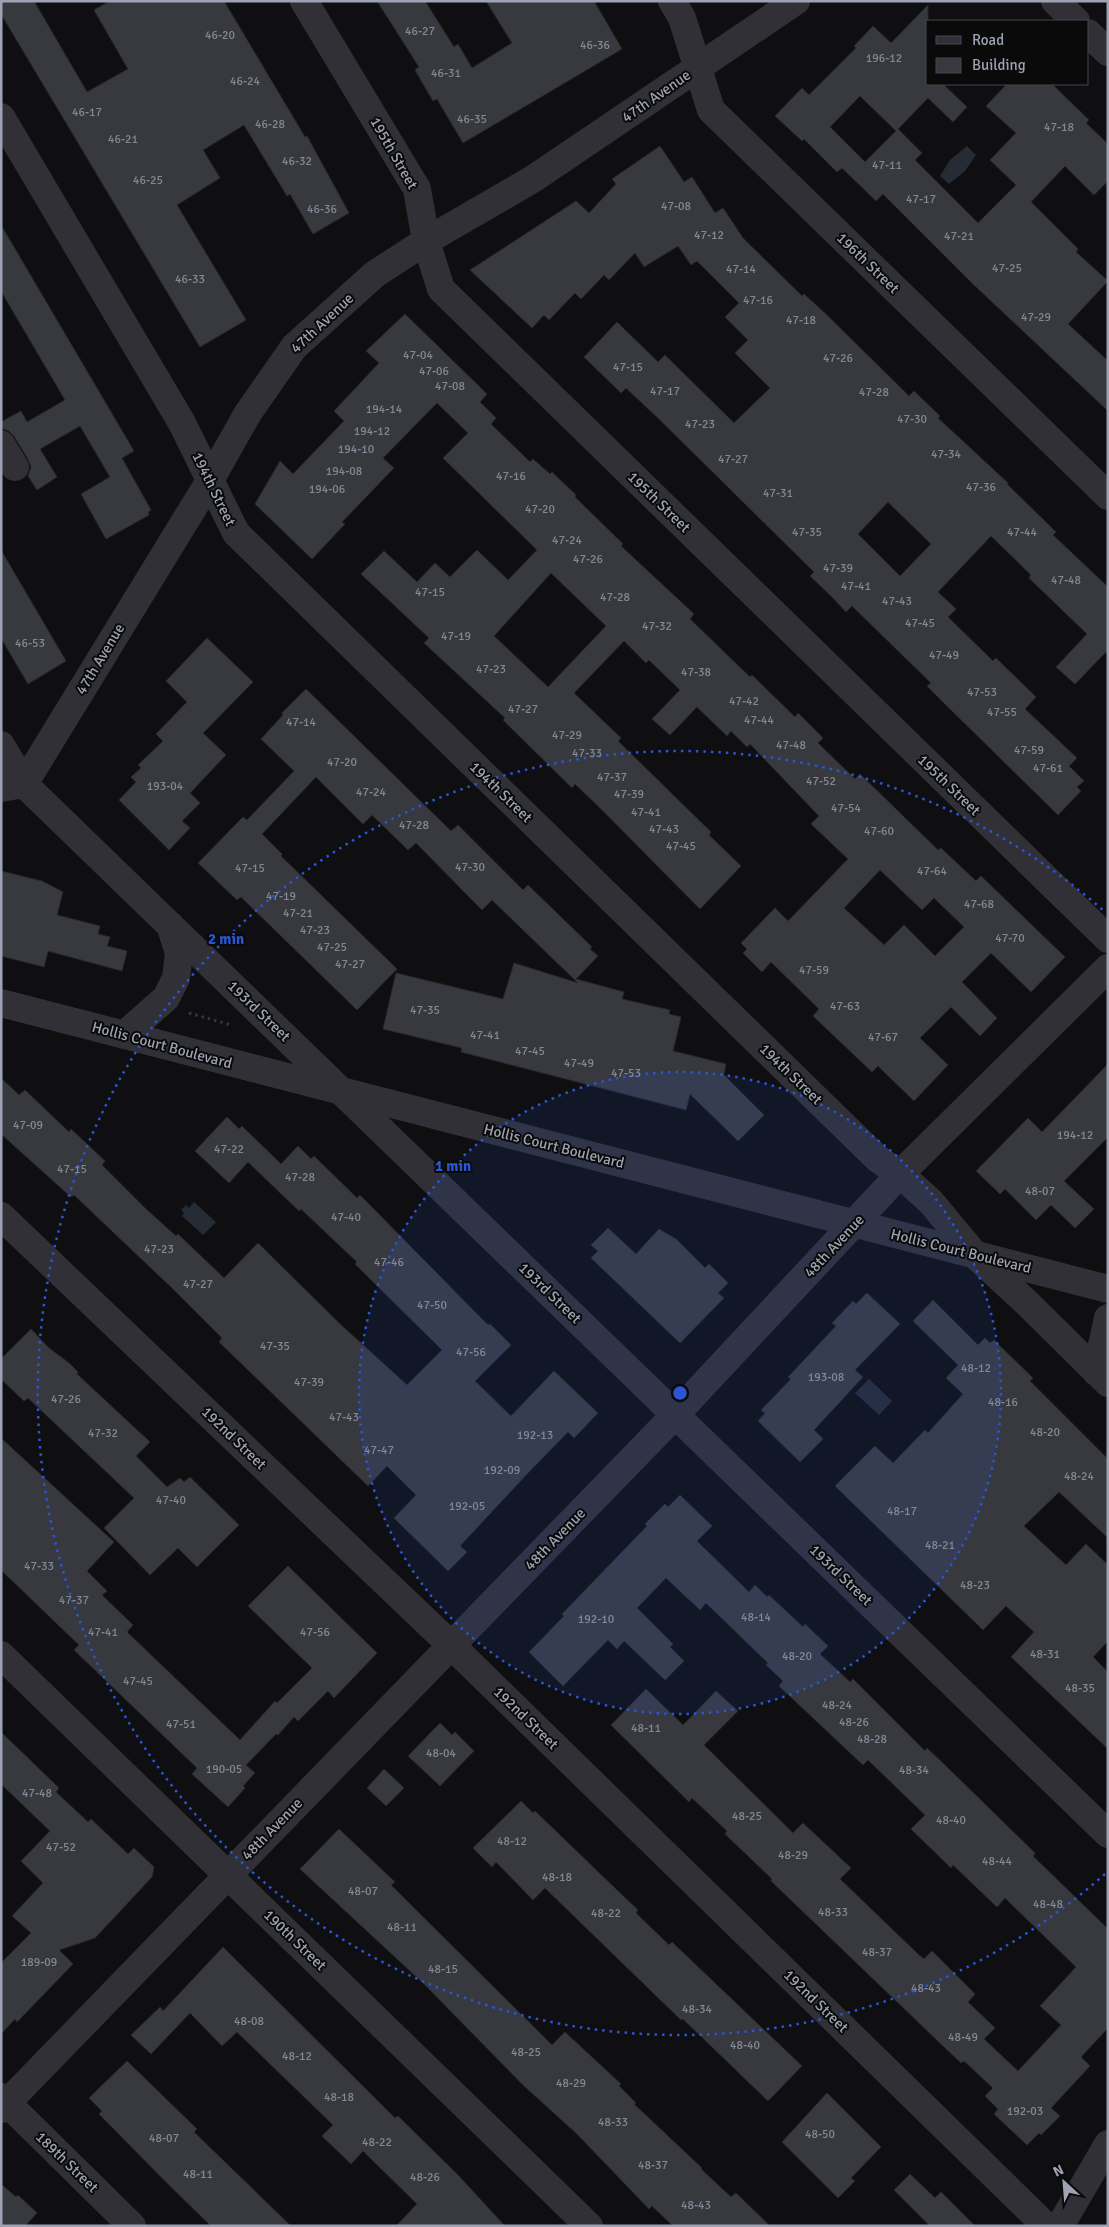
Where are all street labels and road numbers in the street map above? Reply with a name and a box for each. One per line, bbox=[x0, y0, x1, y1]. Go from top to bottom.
street label: 47th Avenue bbox=[618, 66, 694, 126]
street label: 195th Street bbox=[366, 114, 422, 192]
street label: 196th Street bbox=[833, 229, 903, 297]
street label: 47th Avenue bbox=[287, 289, 357, 357]
street label: 194th Street bbox=[188, 449, 240, 529]
street label: 195th Street bbox=[624, 468, 694, 536]
street label: 47th Avenue bbox=[72, 620, 128, 698]
street label: 195th Street bbox=[914, 751, 984, 819]
street label: 194th Street bbox=[466, 758, 536, 826]
street label: 193rd Street bbox=[224, 977, 294, 1045]
street label: Hollis Court Boulevard bbox=[90, 1018, 234, 1072]
street label: 194th Street bbox=[756, 1040, 826, 1108]
street label: Hollis Court Boulevard bbox=[482, 1120, 626, 1172]
street label: 48th Avenue bbox=[800, 1211, 868, 1281]
street label: Hollis Court Boulevard bbox=[889, 1225, 1033, 1277]
street label: 193rd Street bbox=[515, 1259, 585, 1327]
street label: 192nd Street bbox=[198, 1403, 270, 1473]
street label: 48th Avenue bbox=[521, 1504, 589, 1574]
street label: 193rd Street bbox=[806, 1541, 876, 1609]
street label: 192nd Street bbox=[490, 1683, 562, 1753]
street label: 48th Avenue bbox=[238, 1794, 306, 1864]
street label: 190th Street bbox=[260, 1906, 330, 1974]
street label: 192nd Street bbox=[780, 1966, 852, 2036]
street label: 189th Street bbox=[32, 2128, 102, 2196]

